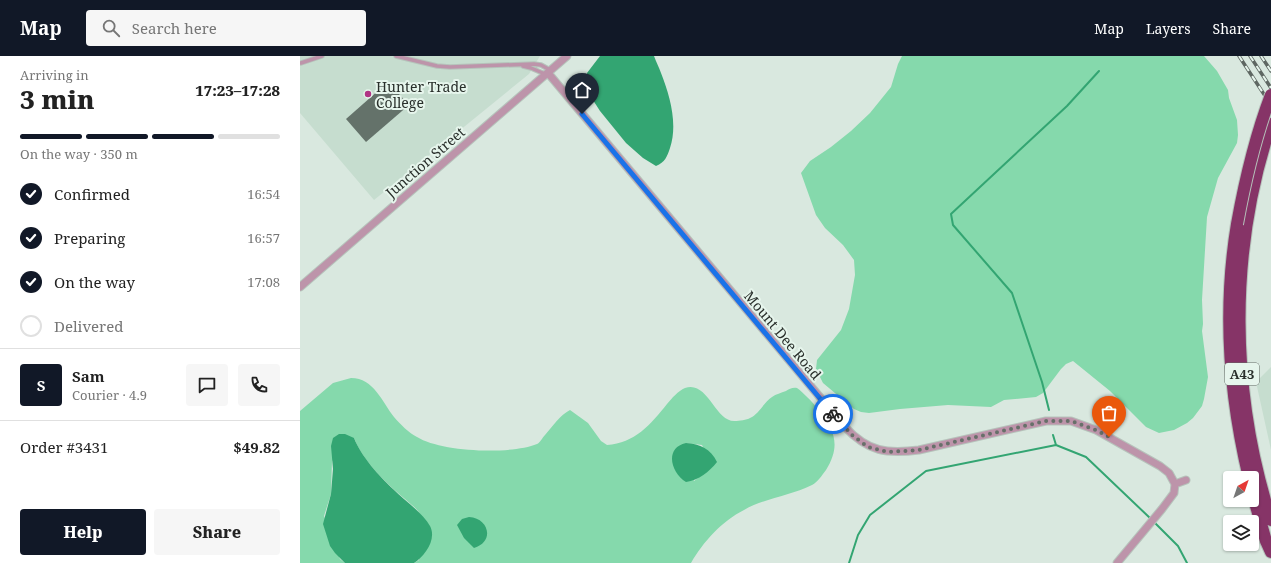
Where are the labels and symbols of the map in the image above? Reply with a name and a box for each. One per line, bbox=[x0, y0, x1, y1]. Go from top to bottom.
pin bbox=[565, 73, 599, 114]
place label: Hunter Trade College bbox=[376, 77, 467, 112]
marker: Hunter Trade College bbox=[363, 89, 373, 99]
street label: Junction Street bbox=[381, 122, 469, 202]
street label: Mount Dee Road bbox=[740, 287, 826, 384]
road number: A43 bbox=[1225, 363, 1259, 385]
courier bbox=[813, 394, 853, 434]
pin bbox=[1092, 396, 1126, 437]
north arrow bbox=[1223, 471, 1259, 507]

